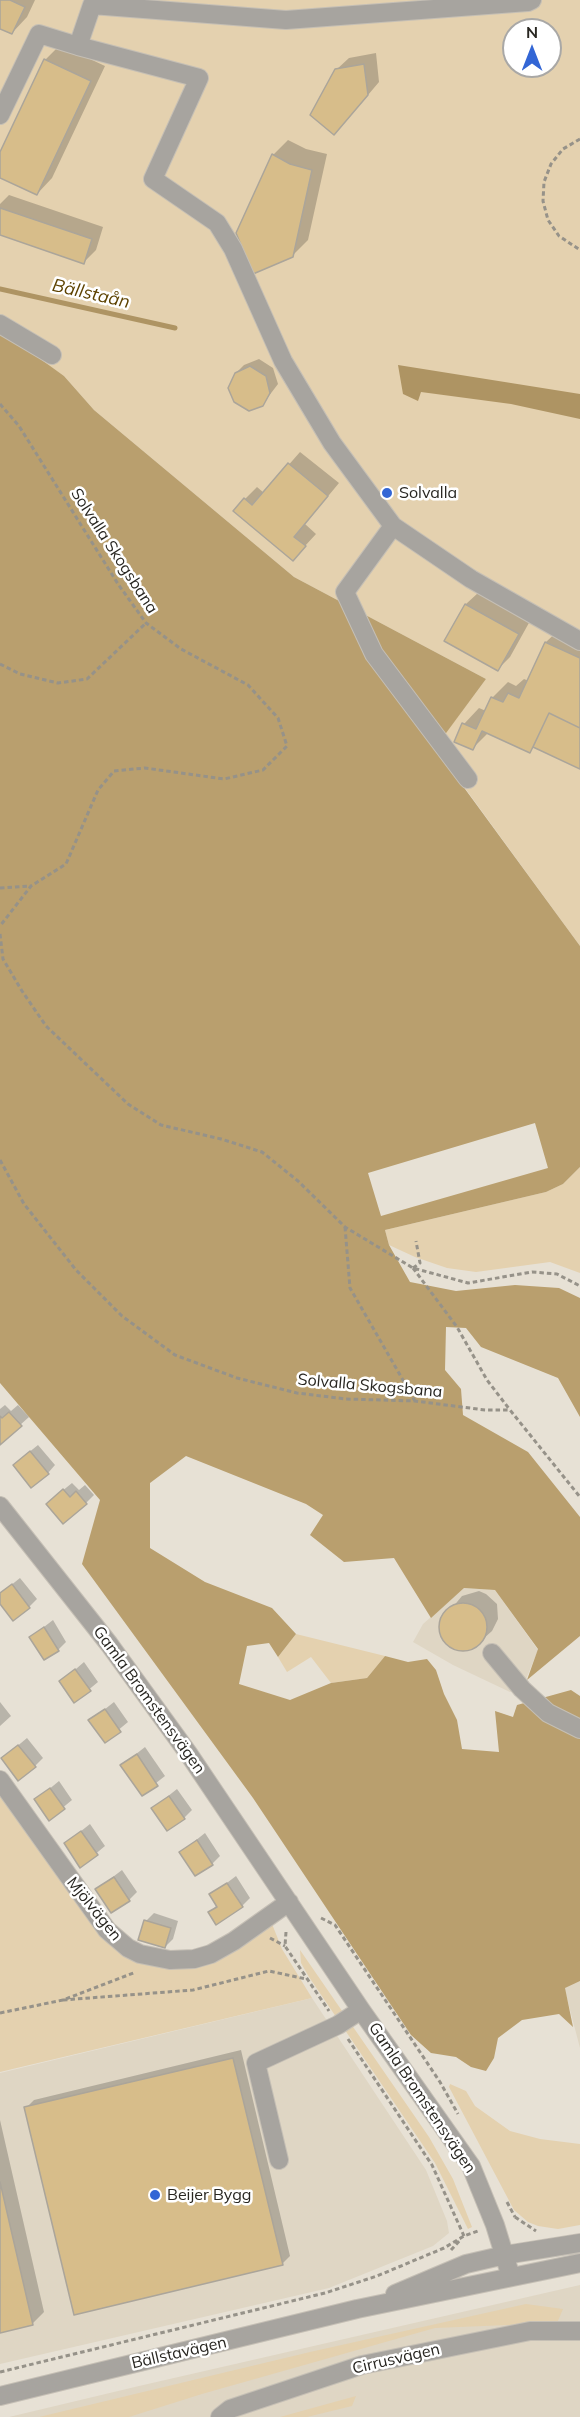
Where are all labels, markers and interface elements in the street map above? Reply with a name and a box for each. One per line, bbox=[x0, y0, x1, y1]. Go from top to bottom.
north arrow bbox=[502, 18, 562, 78]
text: N bbox=[526, 22, 538, 42]
water label: Bällstaån bbox=[50, 275, 132, 313]
place label: Solvalla bbox=[399, 483, 457, 503]
street label: Solvalla Skogsbana bbox=[66, 485, 162, 617]
marker: Solvalla bbox=[380, 486, 394, 500]
street label: Solvalla Skogsbana bbox=[297, 1370, 443, 1402]
street label: Gamla Bromstensvägen bbox=[89, 1622, 209, 1778]
street label: Mjölvägen bbox=[63, 1873, 125, 1945]
street label: Gamla Bromstensvägen bbox=[364, 2019, 480, 2177]
place label: Beijer Bygg bbox=[167, 2185, 251, 2205]
marker: Beijer Bygg bbox=[148, 2188, 162, 2202]
street label: Bällstavägen bbox=[130, 2333, 228, 2373]
street label: Cirrusvägen bbox=[350, 2340, 442, 2378]

